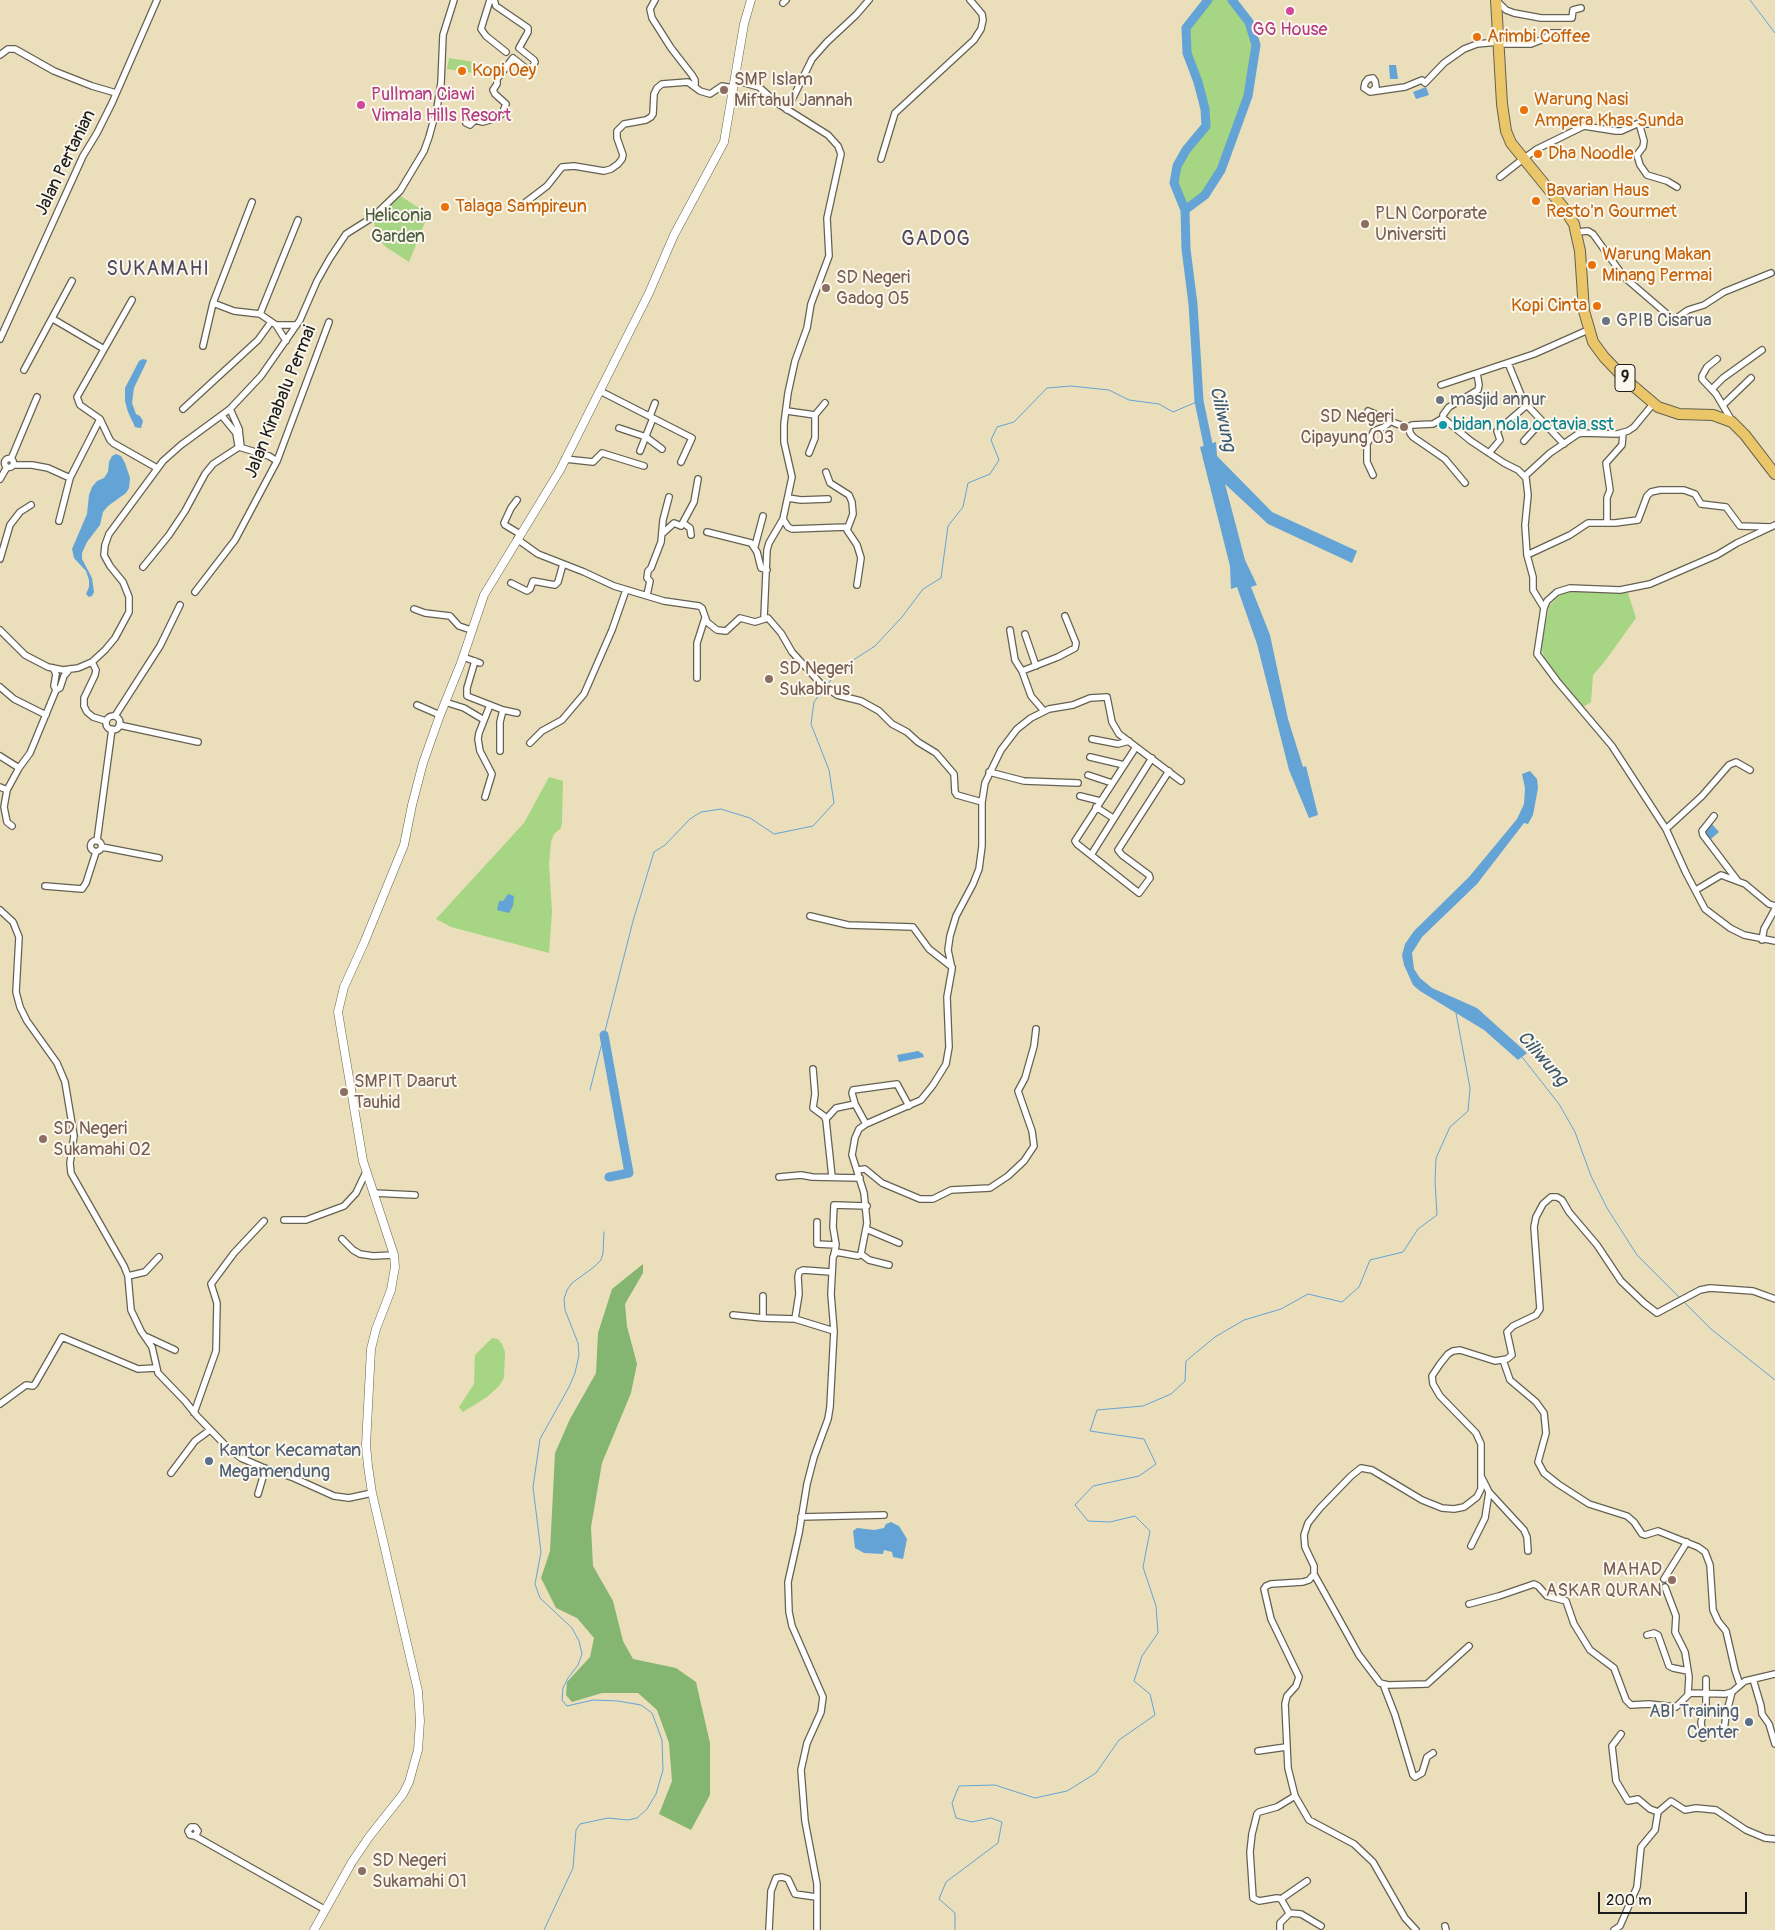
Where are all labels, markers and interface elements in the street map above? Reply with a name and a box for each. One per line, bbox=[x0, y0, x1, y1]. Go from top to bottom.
marker: GG House bbox=[1284, 5, 1296, 17]
place label: GG House bbox=[1253, 19, 1327, 41]
place label: Arimbi Coffee bbox=[1487, 26, 1590, 48]
marker: Arimbi Coffee bbox=[1471, 31, 1483, 43]
place label: Kopi Oey bbox=[472, 60, 536, 82]
marker: Kopi Oey bbox=[456, 65, 468, 77]
place label: SMP Islam Miftahul Jannah bbox=[734, 69, 852, 112]
place label: Pullman Ciawi Vimala Hills Resort bbox=[371, 84, 511, 126]
marker: SMP Islam Miftahul Jannah bbox=[718, 84, 730, 96]
place label: Warung Nasi Ampera Khas Sunda bbox=[1534, 89, 1684, 132]
marker: Pullman Ciawi Vimala Hills Resort bbox=[355, 99, 367, 111]
marker: Warung Nasi Ampera Khas Sunda bbox=[1518, 104, 1530, 116]
street label: Jalan Pertanian bbox=[31, 107, 101, 219]
place label: Dha Noodle bbox=[1548, 143, 1633, 165]
marker: Dha Noodle bbox=[1532, 148, 1544, 160]
place label: Bavarian Haus Resto'n Gourmet bbox=[1546, 180, 1677, 222]
marker: Bavarian Haus Resto'n Gourmet bbox=[1530, 195, 1542, 207]
place label: Talaga Sampireun bbox=[455, 196, 587, 218]
marker: Talaga Sampireun bbox=[439, 201, 451, 213]
place label: PLN Corporate Universiti bbox=[1375, 203, 1487, 245]
park label: Heliconia Garden bbox=[364, 205, 432, 248]
marker: PLN Corporate Universiti bbox=[1359, 218, 1371, 230]
district label: GADOG bbox=[901, 228, 971, 252]
place label: Warung Makan Minang Permai bbox=[1602, 244, 1712, 286]
district label: SUKAMAHI bbox=[105, 258, 211, 282]
marker: Warung Makan Minang Permai bbox=[1586, 259, 1598, 271]
place label: SD Negeri Gadog 05 bbox=[836, 267, 910, 310]
marker: SD Negeri Gadog 05 bbox=[820, 282, 832, 294]
place label: Kopi Cinta bbox=[1511, 295, 1587, 317]
marker: Kopi Cinta bbox=[1591, 300, 1603, 312]
place label: GPIB Cisarua bbox=[1616, 310, 1712, 332]
marker: GPIB Cisarua bbox=[1600, 315, 1612, 327]
street label: Jalan Kinabalu Permai bbox=[240, 322, 322, 482]
road number: 9 bbox=[1615, 364, 1635, 392]
water label: Ciliwung bbox=[1204, 384, 1240, 454]
place label: masjid annur bbox=[1450, 389, 1546, 411]
marker: masjid annur bbox=[1434, 394, 1446, 406]
place label: SD Negeri Cipayung 03 bbox=[1301, 406, 1394, 448]
place label: bidan nola octavia sst bbox=[1453, 414, 1614, 436]
marker: bidan nola octavia sst bbox=[1437, 419, 1449, 431]
marker: SD Negeri Cipayung 03 bbox=[1398, 421, 1410, 433]
place label: SD Negeri Sukabirus bbox=[779, 658, 853, 701]
marker: SD Negeri Sukabirus bbox=[763, 673, 775, 685]
water label: Ciliwung bbox=[1512, 1027, 1572, 1091]
place label: SMPIT Daarut Tauhid bbox=[354, 1071, 457, 1114]
marker: SMPIT Daarut Tauhid bbox=[338, 1086, 350, 1098]
place label: SD Negeri Sukamahi 02 bbox=[53, 1118, 151, 1160]
marker: SD Negeri Sukamahi 02 bbox=[37, 1133, 49, 1145]
place label: Kantor Kecamatan Megamendung bbox=[219, 1440, 361, 1482]
marker: Kantor Kecamatan Megamendung bbox=[203, 1455, 215, 1467]
place label: MAHAD ASKAR QURAN bbox=[1546, 1559, 1662, 1602]
marker: MAHAD ASKAR QURAN bbox=[1666, 1574, 1678, 1586]
place label: ABI Training Center bbox=[1649, 1701, 1739, 1744]
marker: ABI Training Center bbox=[1743, 1716, 1755, 1728]
place label: SD Negeri Sukamahi 01 bbox=[372, 1850, 467, 1892]
marker: SD Negeri Sukamahi 01 bbox=[356, 1865, 368, 1877]
scale bar bbox=[1600, 1882, 1749, 1914]
text: 200 m bbox=[1606, 1891, 1651, 1910]

